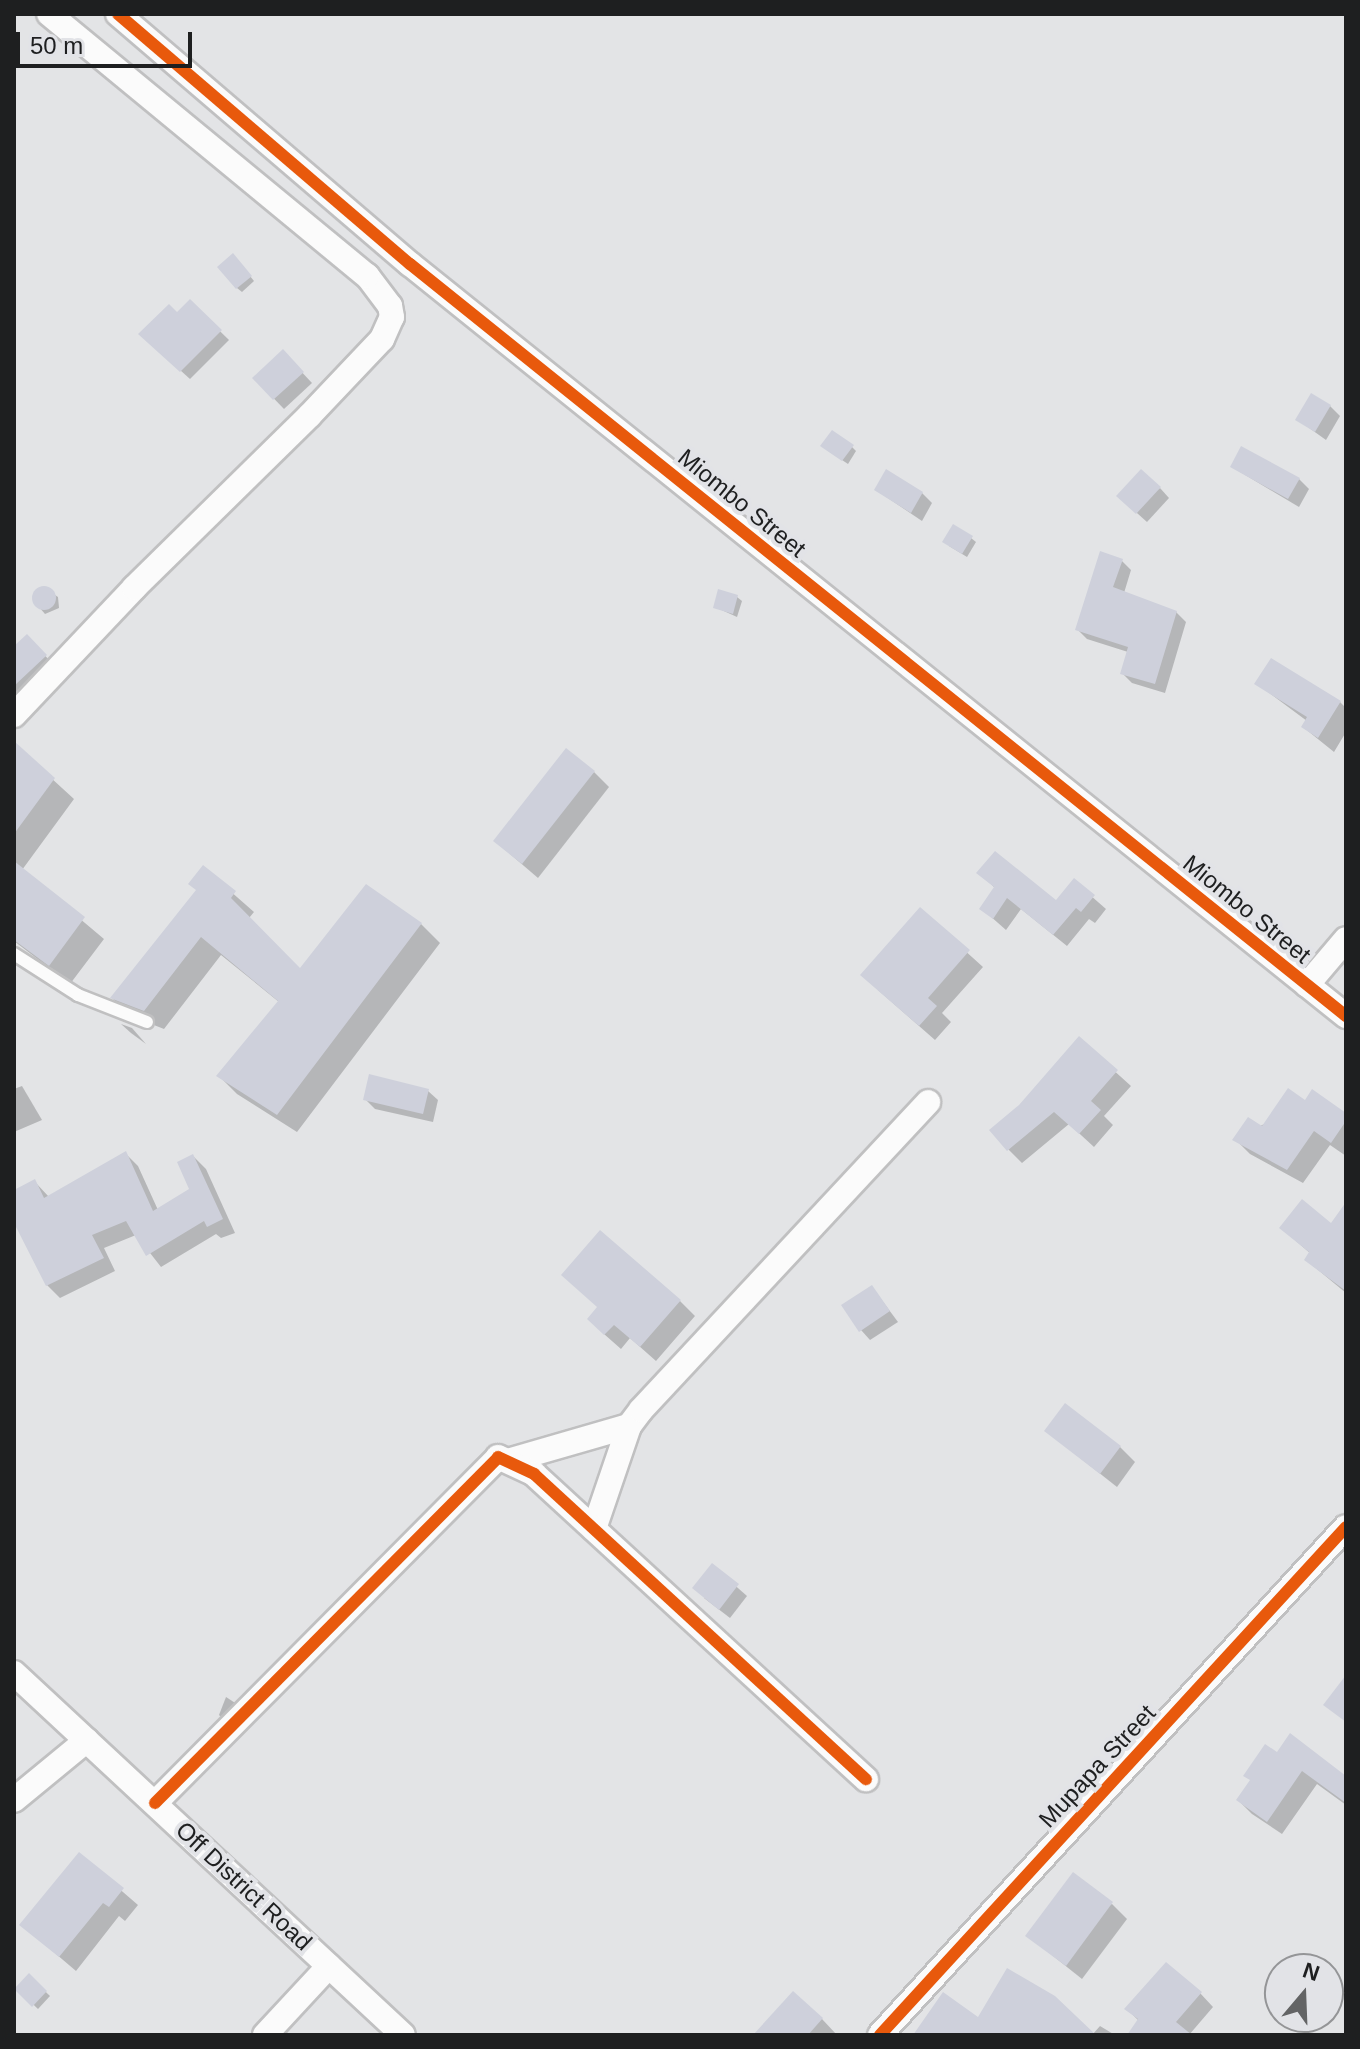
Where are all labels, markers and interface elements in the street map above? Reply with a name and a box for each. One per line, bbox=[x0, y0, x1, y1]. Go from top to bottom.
scale bar bbox=[20, 16, 196, 66]
text: 50 m bbox=[30, 32, 83, 59]
street label: Miombo Street bbox=[672, 443, 812, 563]
street label: Miombo Street bbox=[1177, 849, 1317, 969]
street label: Mupapa Street bbox=[1033, 1699, 1161, 1833]
street label: Off District Road bbox=[170, 1816, 318, 1956]
north arrow bbox=[1264, 1953, 1344, 2033]
text: N bbox=[1300, 1957, 1323, 1986]

